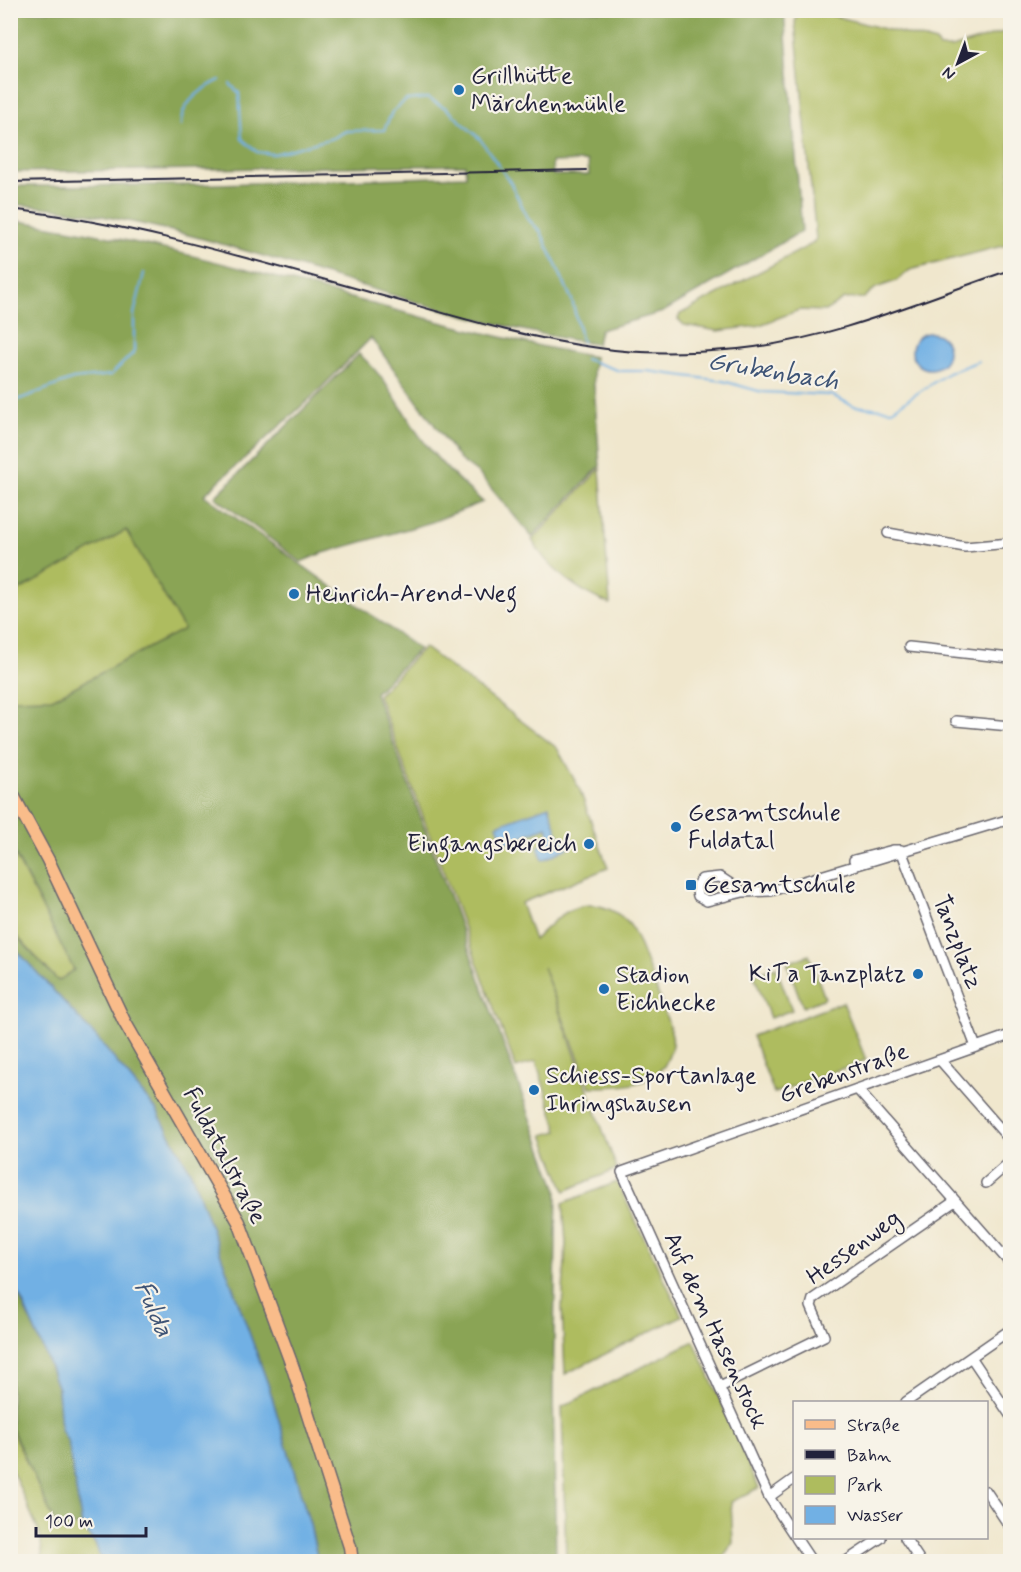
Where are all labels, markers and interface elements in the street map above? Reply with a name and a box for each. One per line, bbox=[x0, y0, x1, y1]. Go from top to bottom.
north arrow bbox=[928, 33, 988, 93]
place label: Grillhütte Märchenmühle bbox=[471, 61, 626, 120]
text: N bbox=[938, 62, 960, 85]
marker: Grillhütte Märchenmühle bbox=[452, 83, 466, 97]
water label: Grubenbach bbox=[705, 345, 841, 399]
place label: Heinrich-Arend-Weg bbox=[306, 579, 517, 613]
marker: Heinrich-Arend-Weg bbox=[287, 587, 301, 601]
place label: Gesamtschule Fuldatal bbox=[688, 798, 841, 857]
marker: Gesamtschule Fuldatal bbox=[669, 820, 683, 834]
place label: Eingangsbereich bbox=[407, 829, 577, 863]
marker: Eingangsbereich bbox=[582, 837, 596, 851]
place label: Gesamtschule bbox=[703, 870, 856, 901]
marker: Gesamtschule bbox=[684, 878, 698, 892]
street label: Tanzplatz bbox=[925, 891, 989, 994]
place label: KiTa Tanzplatz bbox=[749, 959, 906, 990]
place label: Stadion Eichhecke bbox=[616, 960, 716, 1019]
marker: KiTa Tanzplatz bbox=[911, 967, 925, 981]
marker: Stadion Eichhecke bbox=[597, 982, 611, 996]
street label: Grebenstraße bbox=[775, 1036, 913, 1112]
place label: Schiess-Sportanlage Ihringshausen bbox=[546, 1061, 757, 1120]
street label: Fuldatalstraße bbox=[175, 1082, 273, 1230]
marker: Schiess-Sportanlage Ihringshausen bbox=[527, 1083, 541, 1097]
street label: Hessenweg bbox=[801, 1203, 909, 1294]
street label: Auf dem Hasenstock bbox=[656, 1228, 774, 1434]
water label: Fulda bbox=[125, 1275, 181, 1343]
legend bbox=[793, 1401, 988, 1539]
text: Straße bbox=[847, 1414, 900, 1438]
text: Bahn bbox=[847, 1444, 891, 1468]
text: Park bbox=[847, 1474, 883, 1498]
scale bar bbox=[36, 1500, 146, 1538]
text: Wasser bbox=[847, 1504, 904, 1528]
text: 100 m bbox=[45, 1510, 93, 1534]

